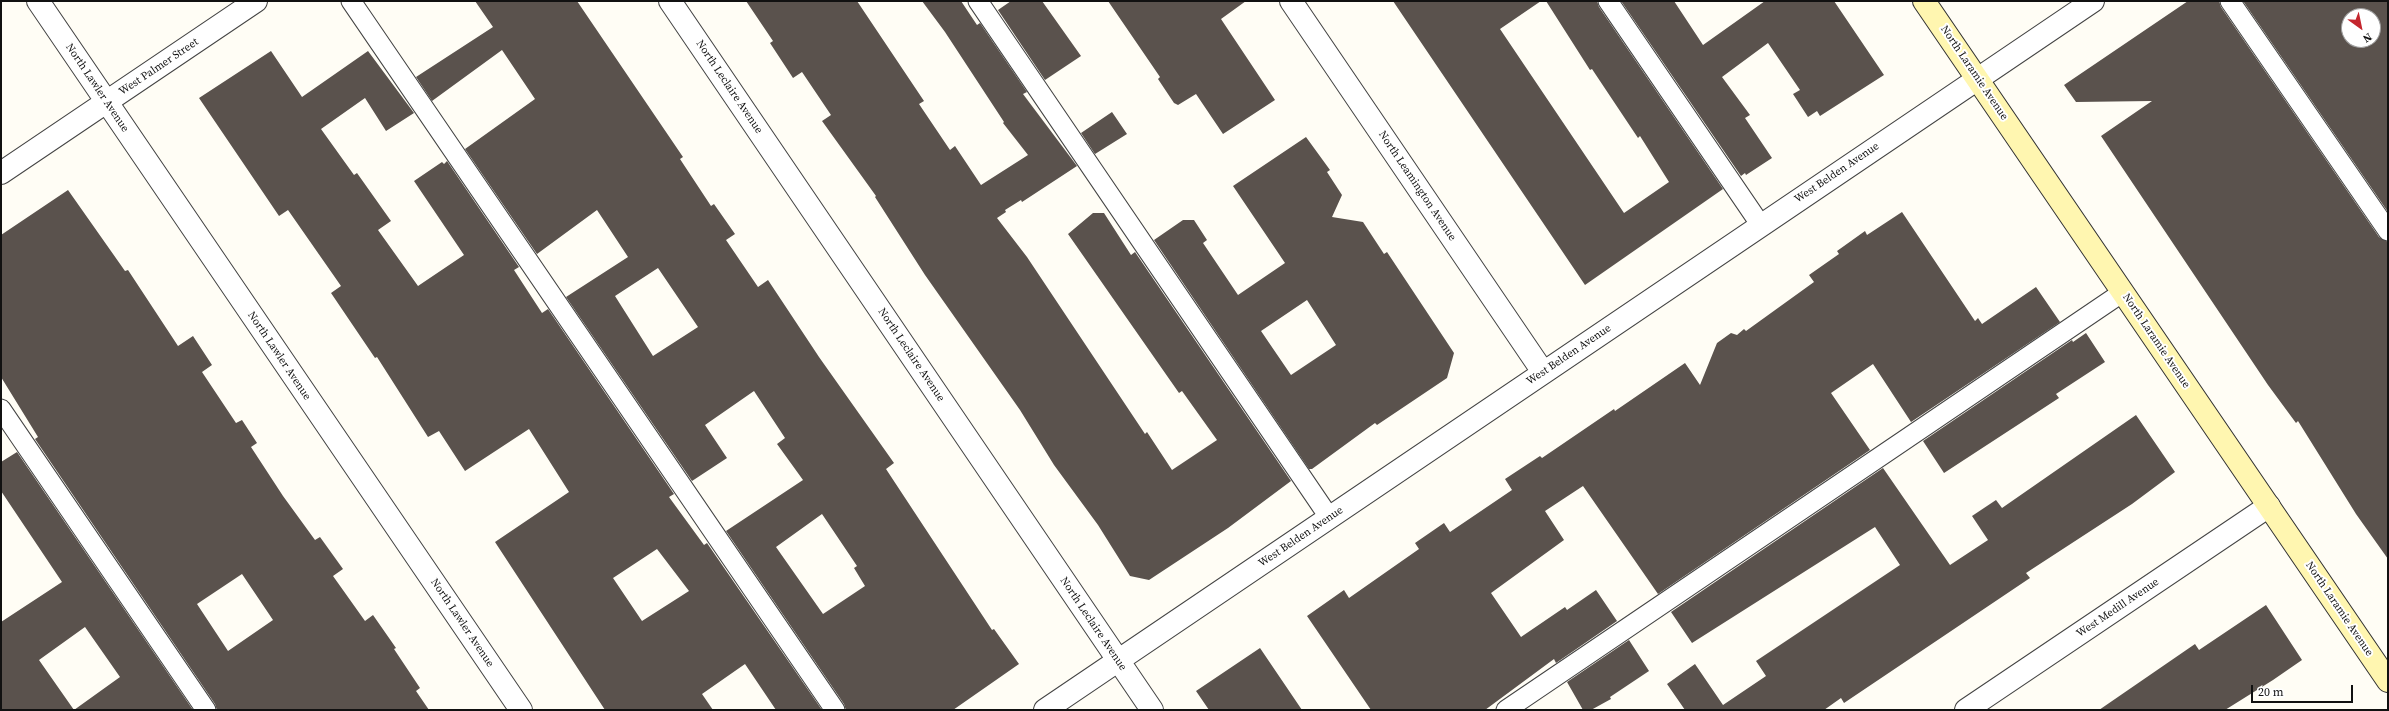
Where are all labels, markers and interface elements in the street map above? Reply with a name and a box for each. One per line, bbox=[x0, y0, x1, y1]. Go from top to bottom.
north arrow bbox=[2341, 8, 2381, 48]
street label: North Laramie Avenue bbox=[1937, 23, 2011, 123]
text: N bbox=[2360, 29, 2375, 46]
street label: West Palmer Street bbox=[117, 36, 201, 98]
street label: North Leclaire Avenue bbox=[693, 38, 765, 136]
street label: North Lawler Avenue bbox=[62, 41, 132, 135]
street label: North Leamington Avenue bbox=[1375, 129, 1459, 243]
street label: West Belden Avenue bbox=[1792, 140, 1882, 206]
street label: North Laramie Avenue bbox=[2119, 291, 2193, 391]
street label: North Leclaire Avenue bbox=[875, 306, 947, 404]
street label: North Lawler Avenue bbox=[244, 309, 314, 403]
street label: West Belden Avenue bbox=[1524, 322, 1614, 388]
street label: West Belden Avenue bbox=[1256, 504, 1346, 570]
street label: North Laramie Avenue bbox=[2302, 559, 2376, 659]
street label: North Leclaire Avenue bbox=[1057, 575, 1129, 673]
street label: North Lawler Avenue bbox=[427, 576, 497, 670]
street label: West Medill Avenue bbox=[2074, 576, 2162, 640]
scale bar bbox=[2253, 677, 2355, 703]
text: 20 m bbox=[2258, 684, 2284, 700]

